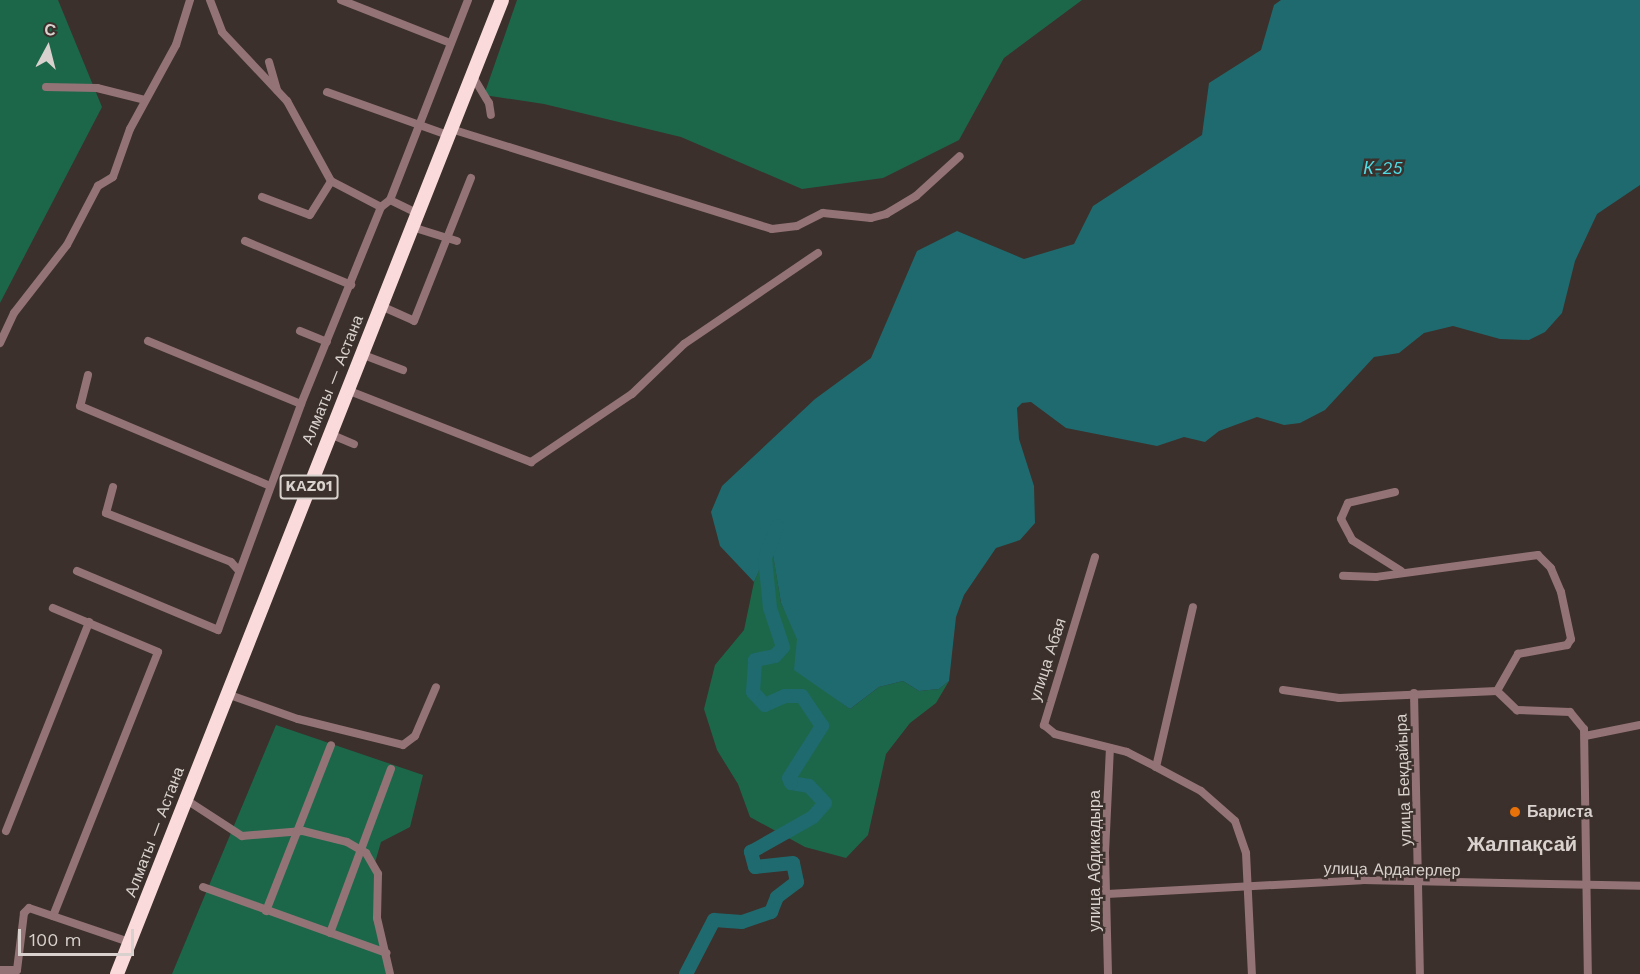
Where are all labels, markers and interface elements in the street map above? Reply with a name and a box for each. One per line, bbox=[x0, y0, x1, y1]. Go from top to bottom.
north arrow bbox=[18, 18, 78, 78]
text: С bbox=[43, 20, 57, 40]
water label: К-25 bbox=[1363, 157, 1403, 179]
street label: Алматы — Астана bbox=[298, 312, 368, 448]
road number: KАZ01 bbox=[279, 475, 339, 499]
street label: улица Абая bbox=[1026, 616, 1070, 704]
street label: улица Бекдайыра bbox=[1392, 714, 1416, 846]
street label: Алматы — Астана bbox=[121, 764, 189, 900]
street label: улица Абдикадыра bbox=[1085, 790, 1105, 932]
place label: Бариста bbox=[1527, 802, 1593, 822]
marker: Бариста bbox=[1508, 805, 1522, 819]
district label: Жалпақсай bbox=[1467, 832, 1577, 856]
street label: улица Ардагерлер bbox=[1323, 859, 1461, 881]
scale bar bbox=[21, 917, 136, 955]
text: 100 m bbox=[29, 929, 82, 950]

